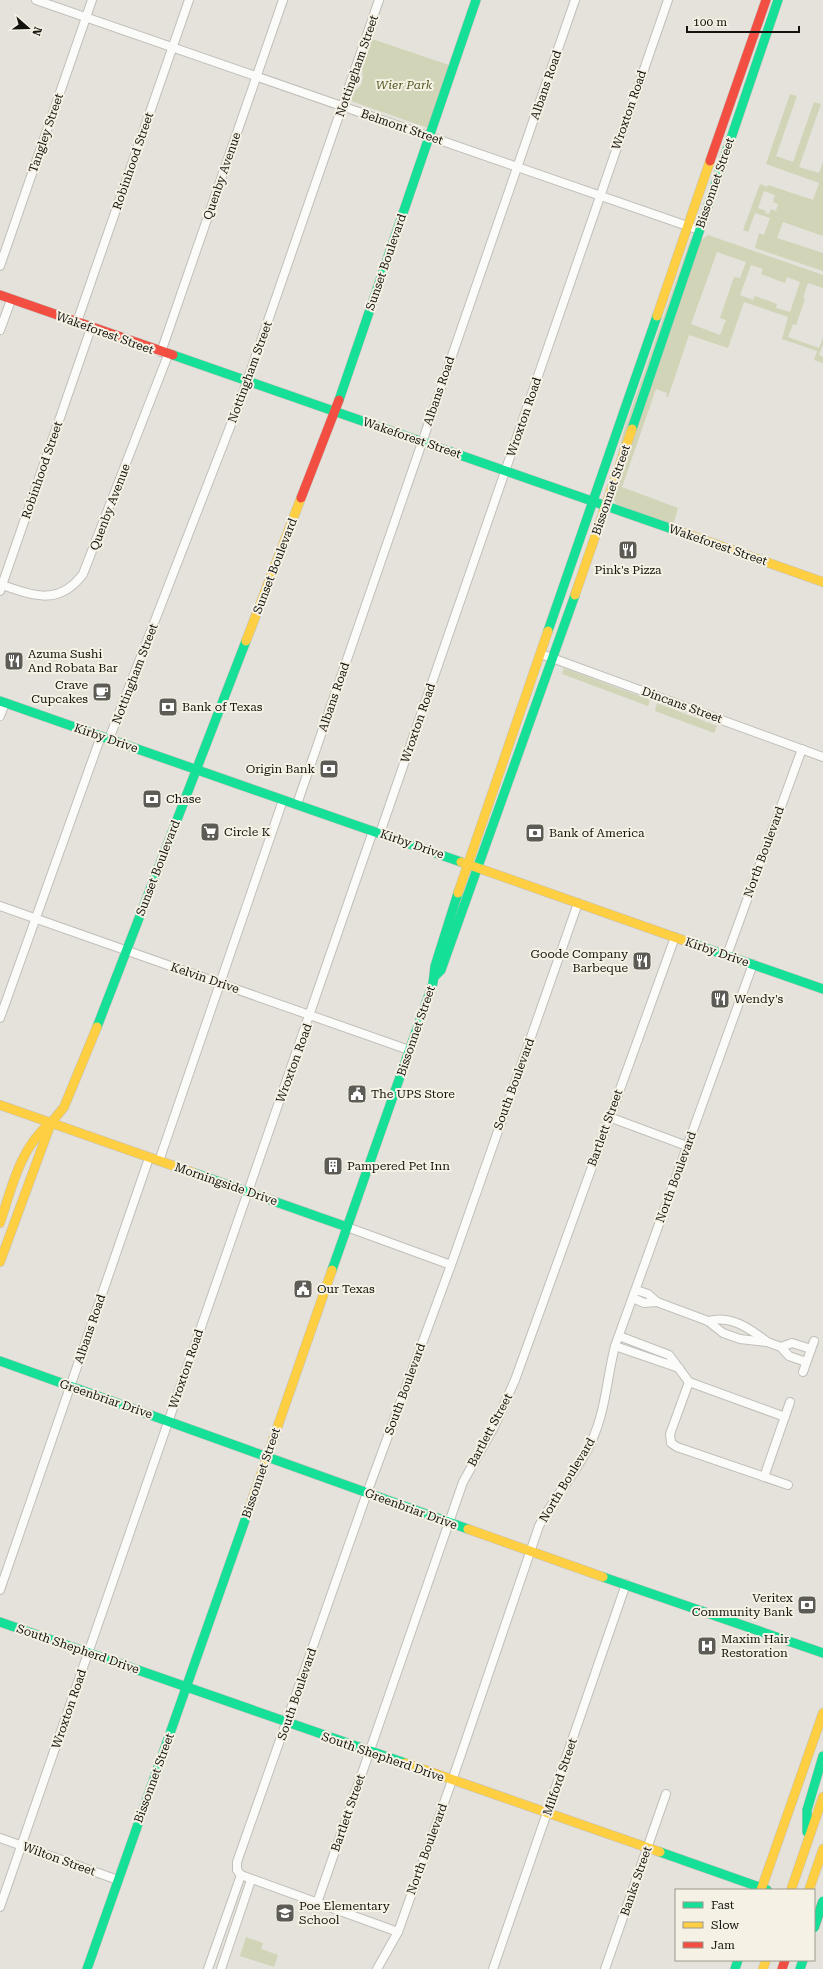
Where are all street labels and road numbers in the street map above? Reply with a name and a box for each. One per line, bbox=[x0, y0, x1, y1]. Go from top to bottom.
street label: Nottingham Street bbox=[333, 13, 381, 119]
street label: Albans Road bbox=[528, 48, 564, 121]
street label: Wroxton Road bbox=[609, 68, 649, 152]
street label: Tangley Street bbox=[26, 91, 66, 175]
street label: Belmont Street bbox=[359, 106, 446, 148]
street label: Robinhood Street bbox=[110, 110, 156, 212]
street label: Quenby Avenue bbox=[200, 130, 244, 222]
street label: Bissonnet Street bbox=[693, 136, 737, 230]
street label: Sunset Boulevard bbox=[363, 212, 409, 312]
street label: Wakeforest Street bbox=[54, 309, 156, 357]
street label: Nottingham Street bbox=[225, 319, 275, 425]
street label: Albans Road bbox=[421, 354, 457, 427]
street label: Wroxton Road bbox=[504, 375, 544, 459]
street label: Wakeforest Street bbox=[361, 415, 463, 462]
street label: Robinhood Street bbox=[19, 419, 65, 521]
street label: Bissonnet Street bbox=[589, 443, 633, 537]
street label: Quenby Avenue bbox=[87, 461, 133, 552]
street label: Sunset Boulevard bbox=[250, 516, 300, 616]
street label: Wakeforest Street bbox=[667, 522, 769, 569]
street label: Nottingham Street bbox=[109, 621, 161, 726]
street label: Albans Road bbox=[316, 660, 352, 733]
street label: Wroxton Road bbox=[398, 681, 438, 765]
street label: Dincans Street bbox=[640, 684, 725, 726]
street label: Kirby Drive bbox=[72, 721, 140, 756]
street label: North Boulevard bbox=[741, 804, 787, 900]
street label: Sunset Boulevard bbox=[133, 818, 183, 918]
street label: Kirby Drive bbox=[378, 827, 446, 862]
street label: Kirby Drive bbox=[683, 935, 751, 970]
street label: Kelvin Drive bbox=[169, 960, 241, 996]
street label: Bissonnet Street bbox=[394, 984, 438, 1078]
street label: Wroxton Road bbox=[273, 1021, 315, 1104]
street label: South Boulevard bbox=[491, 1036, 537, 1132]
street label: Bartlett Street bbox=[585, 1087, 626, 1168]
street label: North Boulevard bbox=[653, 1129, 699, 1225]
street label: Morningside Drive bbox=[173, 1160, 280, 1208]
street label: Albans Road bbox=[72, 1292, 108, 1365]
street label: Wroxton Road bbox=[166, 1327, 206, 1411]
street label: South Boulevard bbox=[382, 1341, 428, 1437]
street label: Greenbriar Drive bbox=[58, 1377, 155, 1422]
street label: Bartlett Street bbox=[465, 1391, 515, 1469]
street label: Bissonnet Street bbox=[239, 1426, 283, 1520]
street label: North Boulevard bbox=[536, 1435, 598, 1525]
street label: Greenbriar Drive bbox=[363, 1486, 459, 1532]
street label: South Shepherd Drive bbox=[15, 1621, 141, 1677]
street label: South Boulevard bbox=[275, 1646, 319, 1742]
street label: Wroxton Road bbox=[49, 1667, 89, 1751]
street label: South Shepherd Drive bbox=[320, 1729, 446, 1785]
street label: Bissonnet Street bbox=[131, 1731, 177, 1825]
street label: Milford Street bbox=[540, 1736, 580, 1818]
street label: Bartlett Street bbox=[328, 1772, 368, 1854]
street label: North Boulevard bbox=[404, 1801, 450, 1897]
street label: Wilton Street bbox=[21, 1839, 98, 1879]
street label: Banks Street bbox=[618, 1844, 655, 1918]

